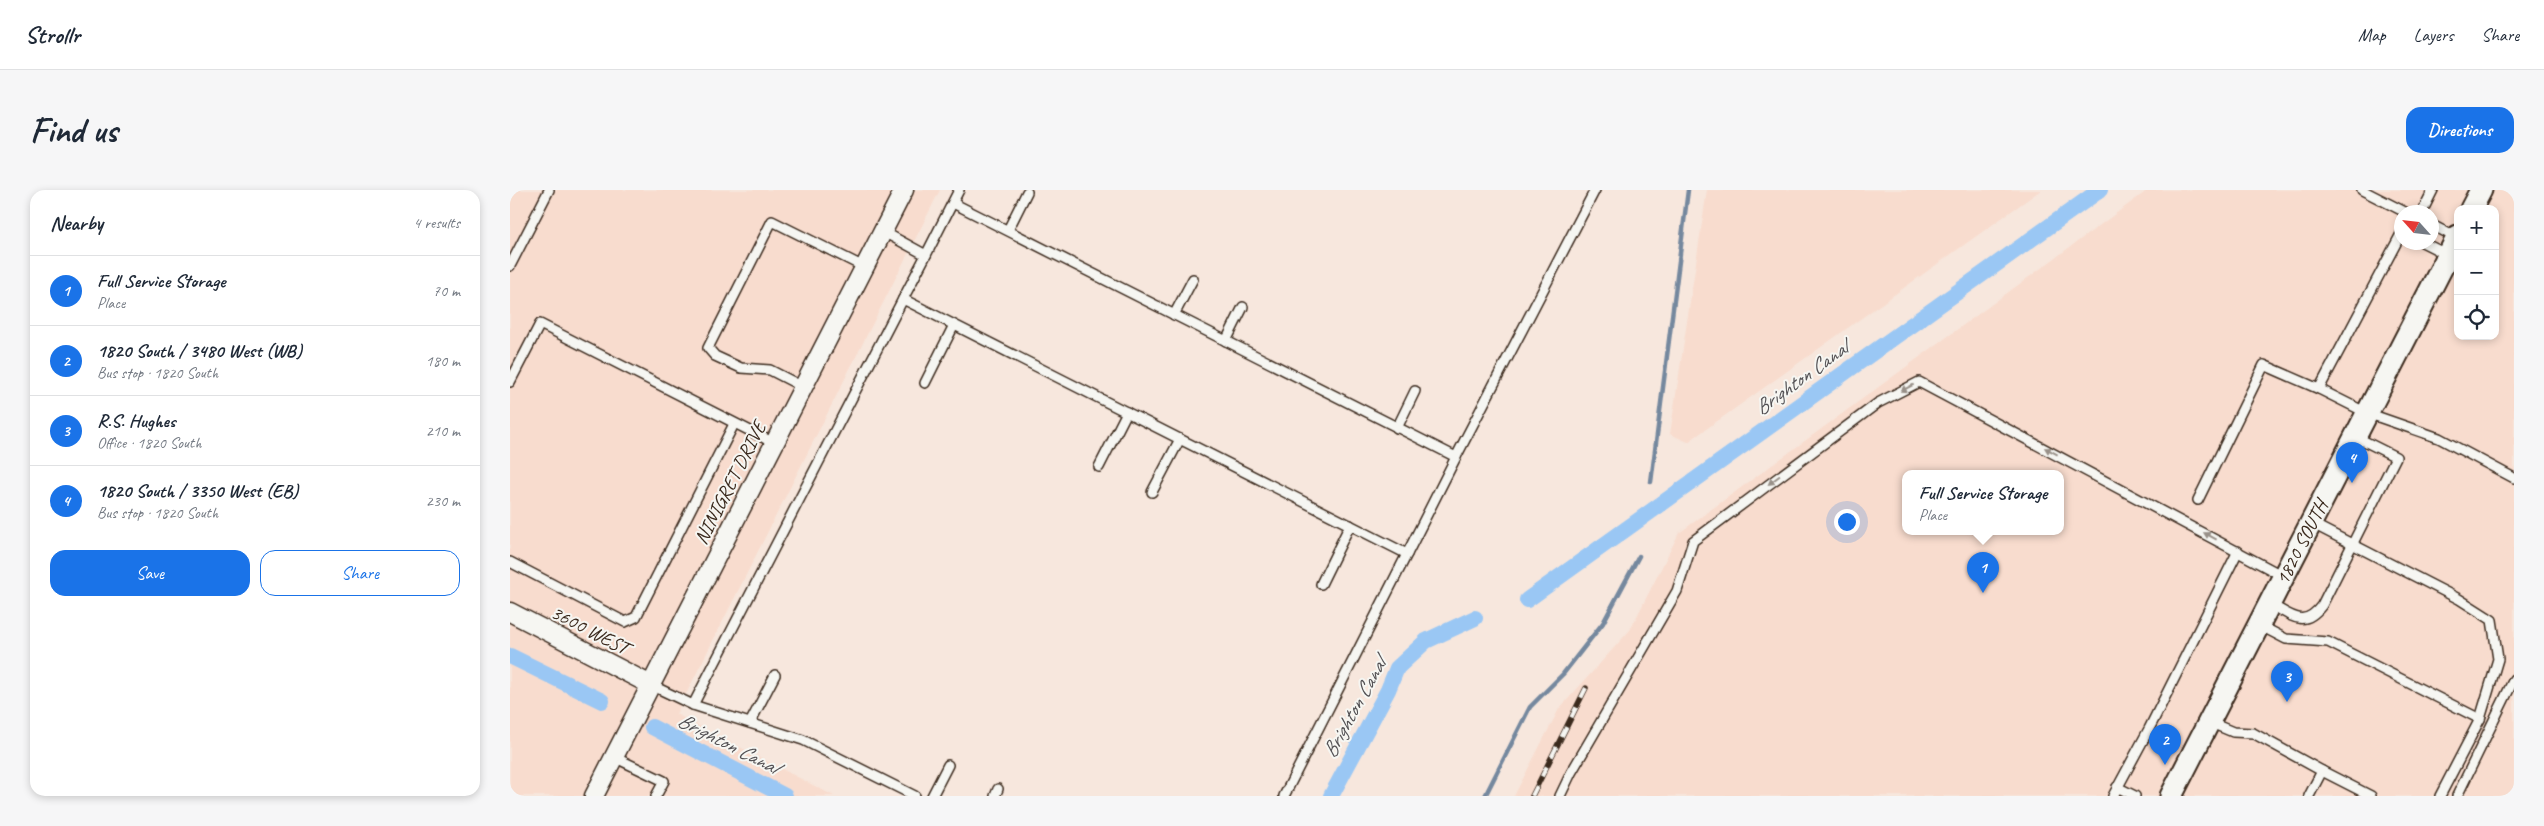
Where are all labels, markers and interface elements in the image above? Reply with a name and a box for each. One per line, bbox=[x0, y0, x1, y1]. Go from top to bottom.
text: Strollr bbox=[25, 20, 80, 50]
text: Map bbox=[2358, 24, 2386, 46]
text: Layers bbox=[2414, 24, 2453, 46]
text: Share bbox=[2481, 24, 2519, 46]
button: Directions bbox=[2406, 107, 2514, 153]
text: Find us bbox=[30, 108, 117, 153]
north arrow bbox=[2394, 205, 2439, 250]
map controls bbox=[2454, 205, 2499, 340]
button: + bbox=[2454, 205, 2499, 250]
text: Nearby bbox=[50, 210, 103, 236]
text: 4 results bbox=[413, 213, 460, 233]
button: − bbox=[2454, 250, 2499, 295]
text: Full Service Storage bbox=[97, 269, 225, 293]
text: 1 bbox=[62, 281, 70, 301]
text: 70 m bbox=[433, 281, 460, 301]
text: Place bbox=[97, 293, 125, 313]
button: locate bbox=[2454, 295, 2499, 340]
water label: Brighton Canal bbox=[1749, 331, 1859, 421]
text: 1820 South / 3480 West (WB) bbox=[97, 339, 302, 363]
text: 2 bbox=[62, 351, 70, 371]
text: 180 m bbox=[426, 351, 460, 371]
text: Bus stop · 1820 South bbox=[97, 363, 218, 383]
one-way arrow bbox=[1900, 384, 1914, 392]
text: R.S. Hughes bbox=[97, 409, 176, 433]
street label: NINIGRET DRIVE bbox=[688, 415, 773, 549]
text: 3 bbox=[62, 421, 70, 441]
text: 210 m bbox=[426, 421, 460, 441]
text: Office · 1820 South bbox=[97, 433, 201, 453]
pin: 4 bbox=[2336, 442, 2368, 483]
one-way arrow bbox=[2044, 447, 2058, 456]
popup bbox=[1902, 470, 2064, 535]
one-way arrow bbox=[1768, 475, 1781, 486]
text: 1820 South / 3350 West (EB) bbox=[97, 479, 298, 503]
text: Full Service Storage bbox=[1919, 481, 2047, 505]
text: 4 bbox=[62, 491, 70, 511]
text: 230 m bbox=[426, 491, 460, 511]
street label: 1820 SOUTH bbox=[2269, 493, 2335, 589]
text: Bus stop · 1820 South bbox=[97, 503, 218, 523]
text: Place bbox=[1919, 505, 1947, 525]
your location bbox=[1834, 509, 1860, 535]
one-way arrow bbox=[2202, 532, 2217, 540]
button: Save bbox=[50, 550, 250, 596]
button: Share bbox=[260, 550, 460, 596]
pin: 1 bbox=[1967, 552, 1999, 593]
street label: 3600 WEST bbox=[547, 600, 637, 662]
water label: Brighton Canal bbox=[1316, 647, 1395, 762]
pin: 3 bbox=[2271, 661, 2303, 702]
water label: Brighton Canal bbox=[673, 707, 789, 783]
pin: 2 bbox=[2149, 724, 2181, 765]

